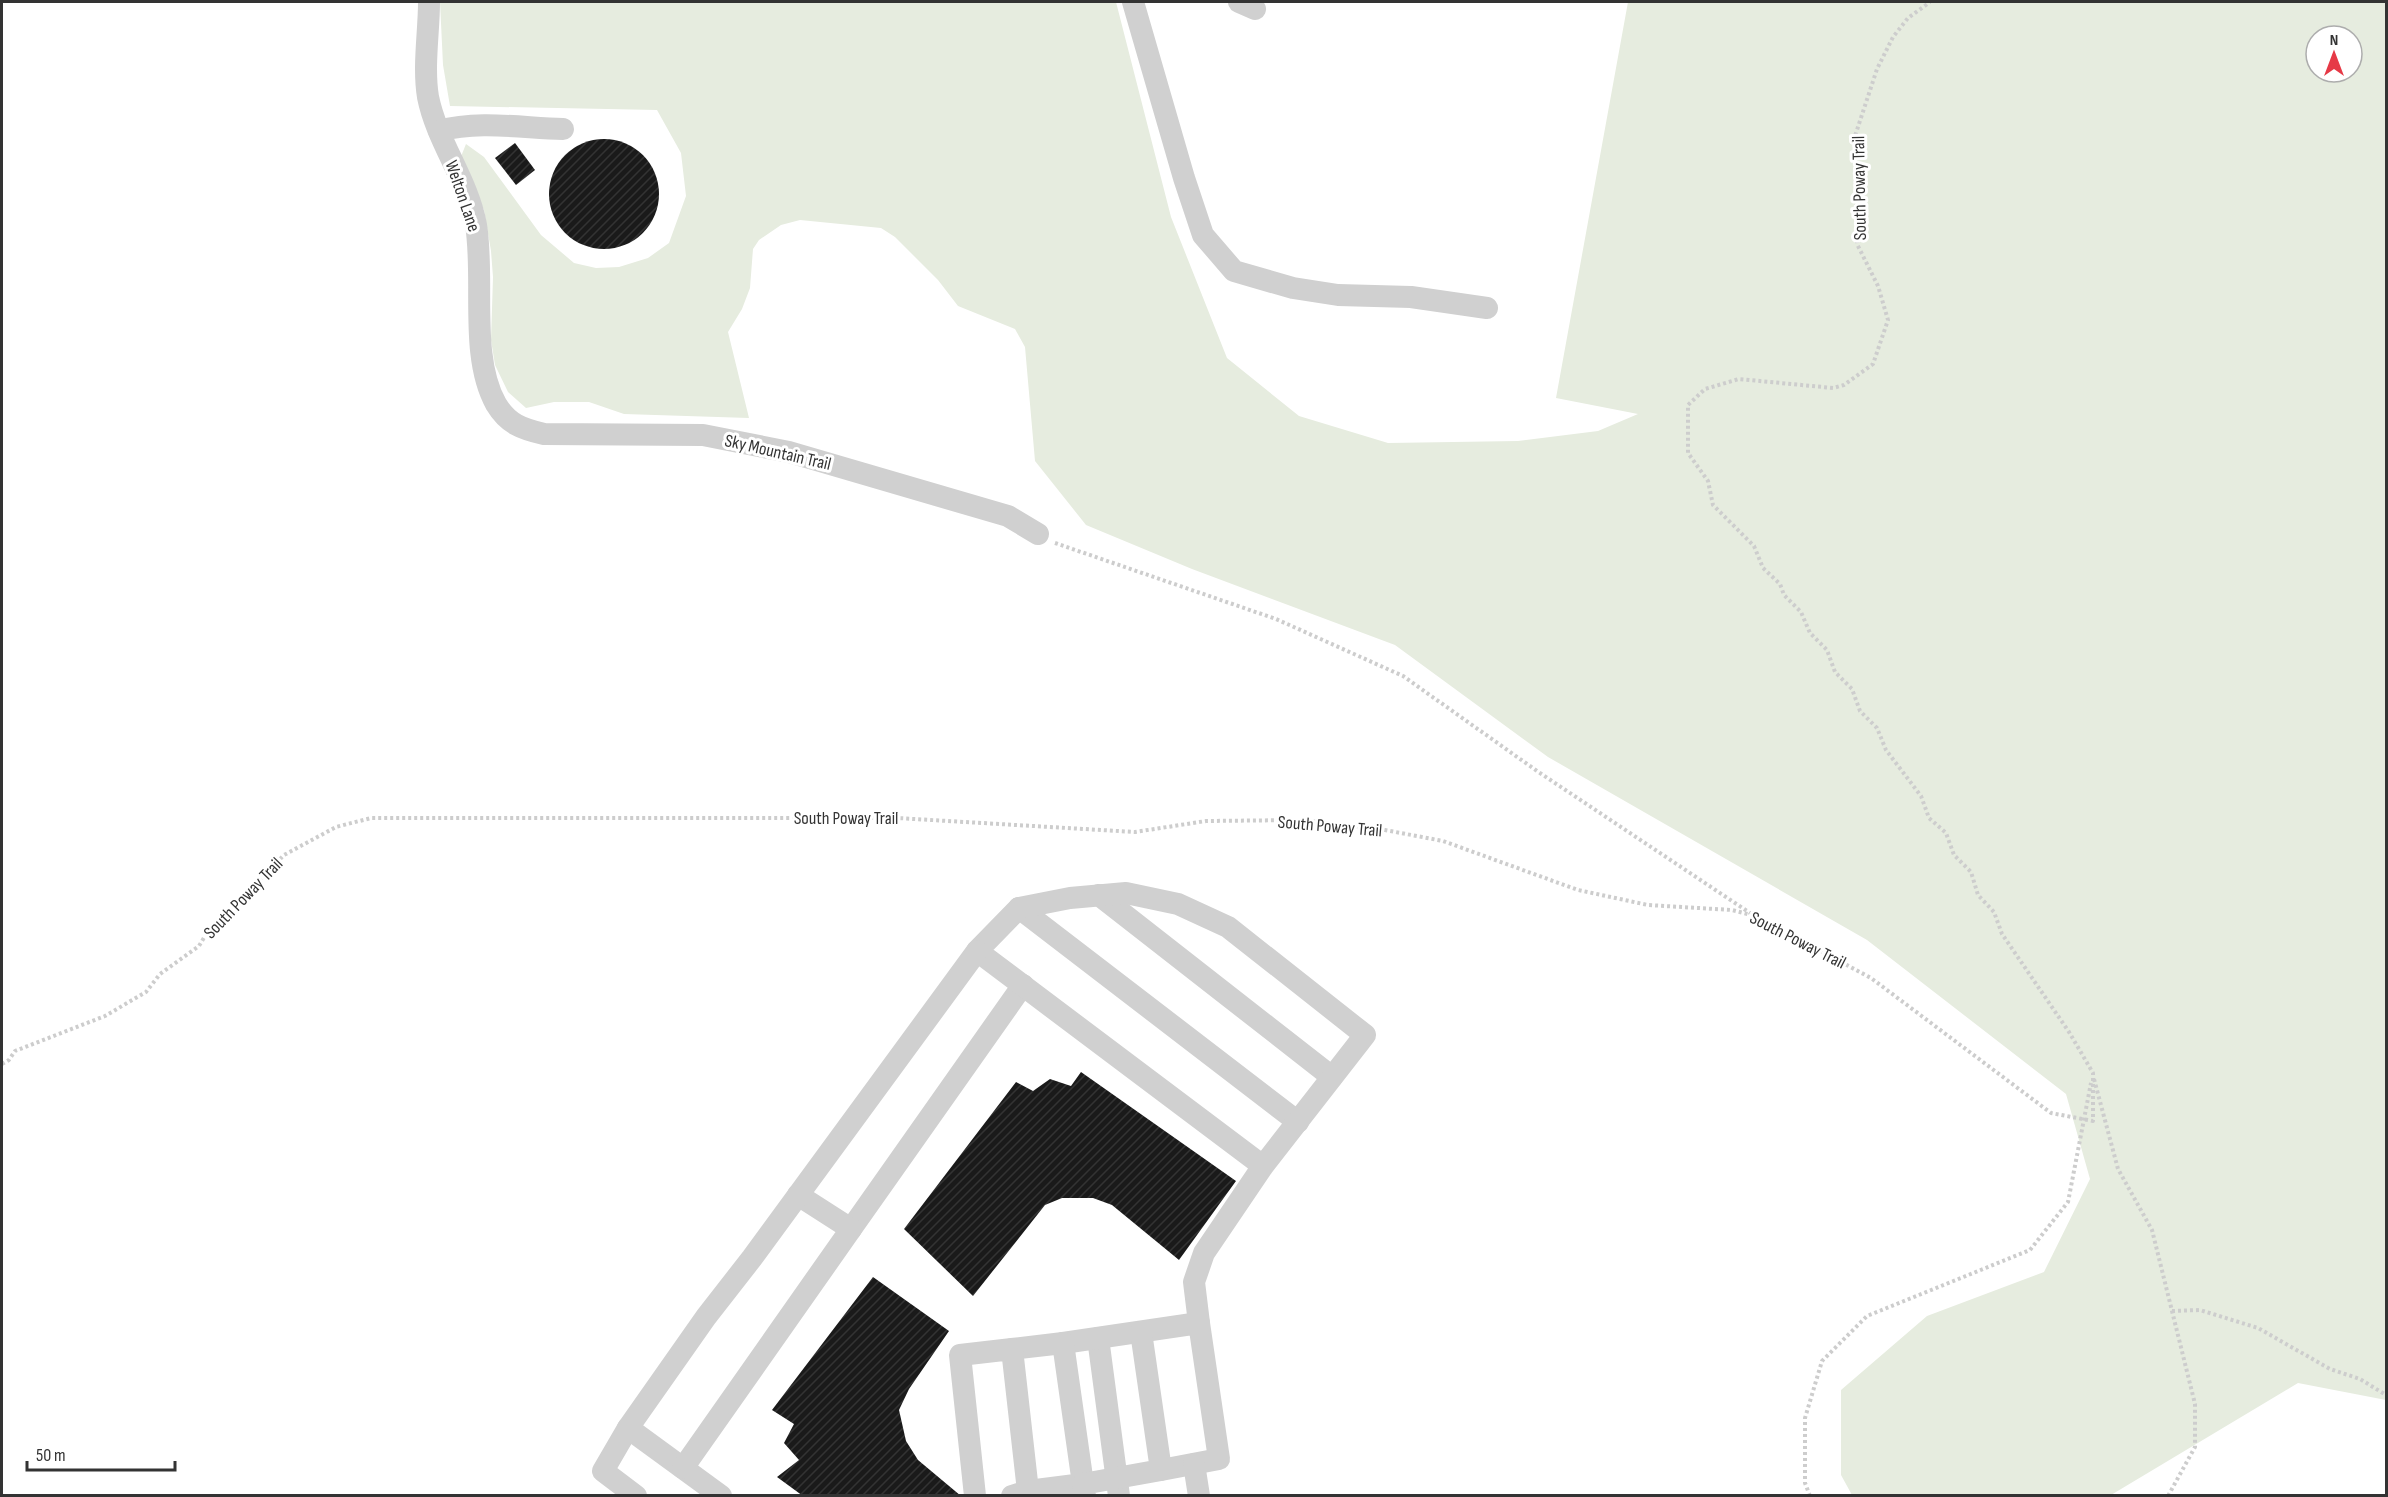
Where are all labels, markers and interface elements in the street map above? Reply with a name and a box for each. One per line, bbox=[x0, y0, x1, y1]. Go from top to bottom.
north arrow bbox=[2304, 24, 2364, 84]
text: N bbox=[2330, 31, 2338, 50]
street label: South Poway Trail bbox=[1848, 135, 1871, 241]
street label: Welton Lane bbox=[441, 158, 484, 235]
street label: Sky Mountain Trail bbox=[723, 430, 833, 475]
street label: South Poway Trail bbox=[794, 808, 898, 829]
street label: South Poway Trail bbox=[1277, 811, 1383, 842]
street label: South Poway Trail bbox=[199, 853, 287, 943]
street label: South Poway Trail bbox=[1746, 907, 1849, 974]
scale bar bbox=[27, 1434, 176, 1472]
text: 50 m bbox=[36, 1445, 66, 1466]

